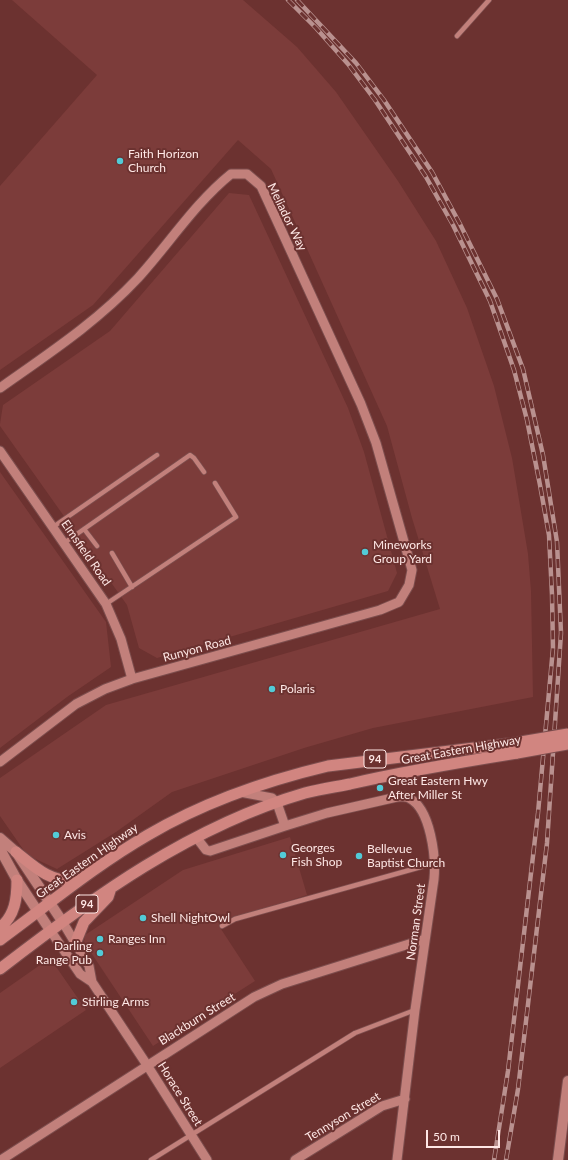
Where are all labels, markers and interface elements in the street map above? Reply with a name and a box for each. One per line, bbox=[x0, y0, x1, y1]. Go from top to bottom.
place label: Faith Horizon Church bbox=[128, 147, 199, 175]
marker: Faith Horizon Church bbox=[115, 156, 125, 166]
street label: Meliador Way bbox=[264, 181, 310, 253]
street label: Elmsfield Road bbox=[58, 517, 114, 589]
place label: Mineworks Group Yard bbox=[373, 538, 432, 566]
marker: Mineworks Group Yard bbox=[360, 547, 370, 557]
street label: Runyon Road bbox=[161, 633, 233, 665]
place label: Polaris bbox=[280, 682, 315, 696]
marker: Polaris bbox=[267, 684, 277, 694]
street label: Great Eastern Highway bbox=[400, 732, 522, 768]
road number: 94 bbox=[364, 750, 386, 768]
place label: Great Eastern Hwy After Miller St bbox=[388, 774, 488, 802]
marker: Great Eastern Hwy After Miller St bbox=[375, 783, 385, 793]
street label: Great Eastern Highway bbox=[33, 820, 141, 902]
place label: Avis bbox=[64, 828, 86, 842]
marker: Avis bbox=[51, 830, 61, 840]
place label: Georges Fish Shop bbox=[291, 841, 342, 869]
place label: Bellevue Baptist Church bbox=[367, 842, 445, 870]
marker: Georges Fish Shop bbox=[278, 850, 288, 860]
marker: Bellevue Baptist Church bbox=[354, 851, 364, 861]
street label: Norman Street bbox=[403, 883, 429, 961]
road number: 94 bbox=[76, 895, 98, 913]
place label: Shell NightOwl bbox=[151, 911, 230, 925]
marker: Shell NightOwl bbox=[138, 913, 148, 923]
place label: Ranges Inn bbox=[108, 932, 165, 946]
marker: Ranges Inn bbox=[95, 934, 105, 944]
place label: Darling Range Pub bbox=[36, 939, 92, 967]
marker: Darling Range Pub bbox=[95, 948, 105, 958]
street label: Blackburn Street bbox=[156, 990, 238, 1048]
place label: Stirling Arms bbox=[82, 995, 149, 1009]
marker: Stirling Arms bbox=[69, 997, 79, 1007]
street label: Horace Street bbox=[155, 1059, 205, 1129]
street label: Tennyson Street bbox=[303, 1089, 383, 1145]
scale bar bbox=[428, 1122, 502, 1148]
text: 50 m bbox=[433, 1129, 460, 1144]

